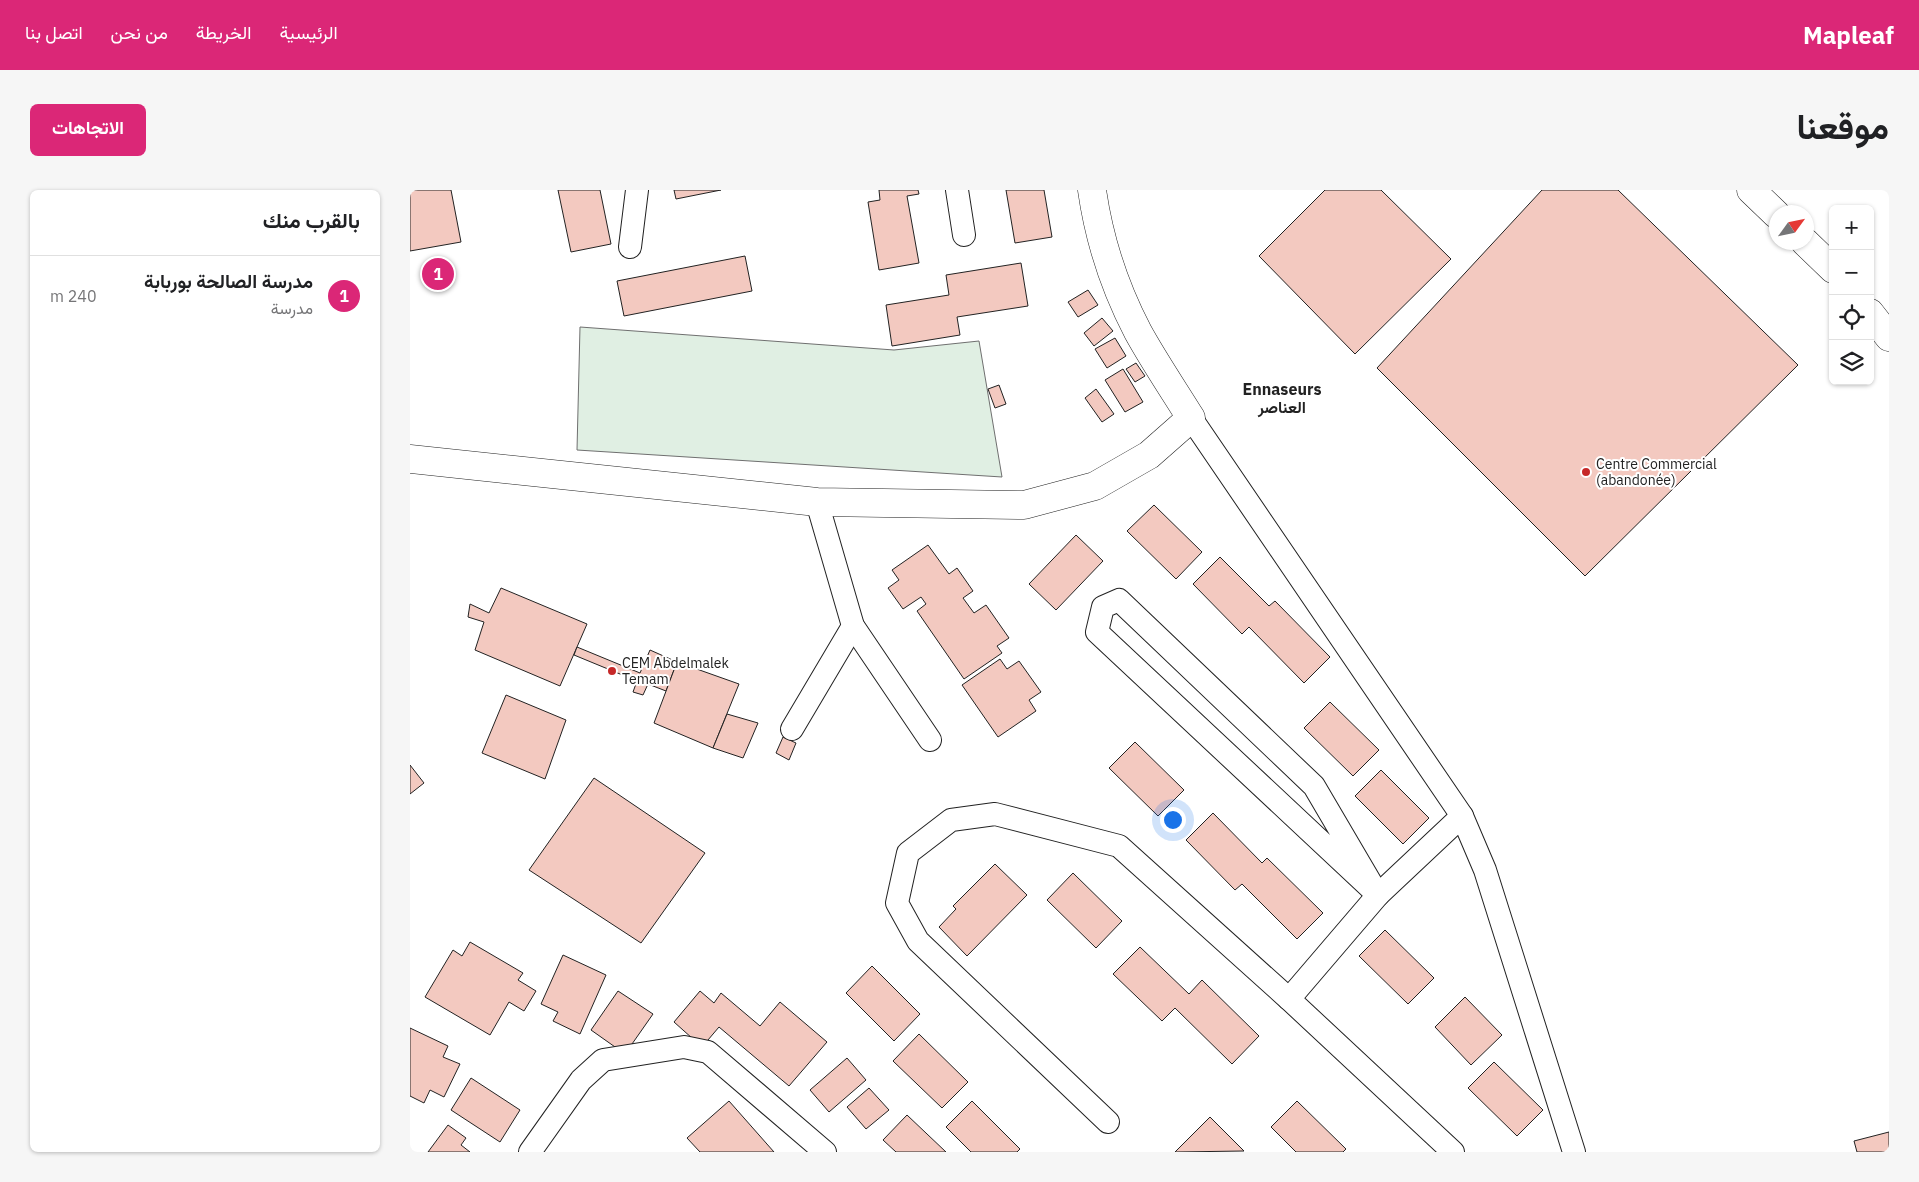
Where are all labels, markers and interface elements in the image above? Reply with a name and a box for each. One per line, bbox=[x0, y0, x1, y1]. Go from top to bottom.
text: Mapleaf bbox=[1803, 19, 1894, 51]
text: اتصل بنا bbox=[25, 21, 83, 44]
text: من نحن bbox=[111, 21, 168, 44]
text: الخريطة bbox=[196, 21, 251, 44]
text: الرئيسية bbox=[279, 21, 338, 44]
text: موقعنا bbox=[1796, 103, 1889, 149]
button: الاتجاهات bbox=[30, 104, 146, 156]
north arrow bbox=[1769, 205, 1814, 250]
map controls bbox=[1829, 205, 1874, 385]
button: + bbox=[1829, 205, 1874, 250]
text: بالقرب منك bbox=[263, 206, 360, 234]
button: − bbox=[1829, 250, 1874, 295]
pin: 1 bbox=[422, 255, 454, 293]
text: مدرسة الصالحة بوربابة bbox=[144, 269, 313, 293]
text: 240 m bbox=[50, 286, 97, 306]
text: 1 bbox=[339, 286, 349, 306]
button: locate bbox=[1829, 295, 1874, 340]
text: مدرسة bbox=[271, 298, 313, 318]
button: layers bbox=[1829, 340, 1874, 385]
district label: Ennaseurs العناصر bbox=[1242, 379, 1322, 418]
place label: Centre Commercial (abandonée) bbox=[1596, 455, 1717, 489]
marker: Centre Commercial (abandonée) bbox=[1580, 466, 1592, 478]
place label: CEM Abdelmalek Temam bbox=[622, 654, 729, 688]
marker: CEM Abdelmalek Temam bbox=[606, 665, 618, 677]
your location bbox=[1160, 807, 1186, 833]

